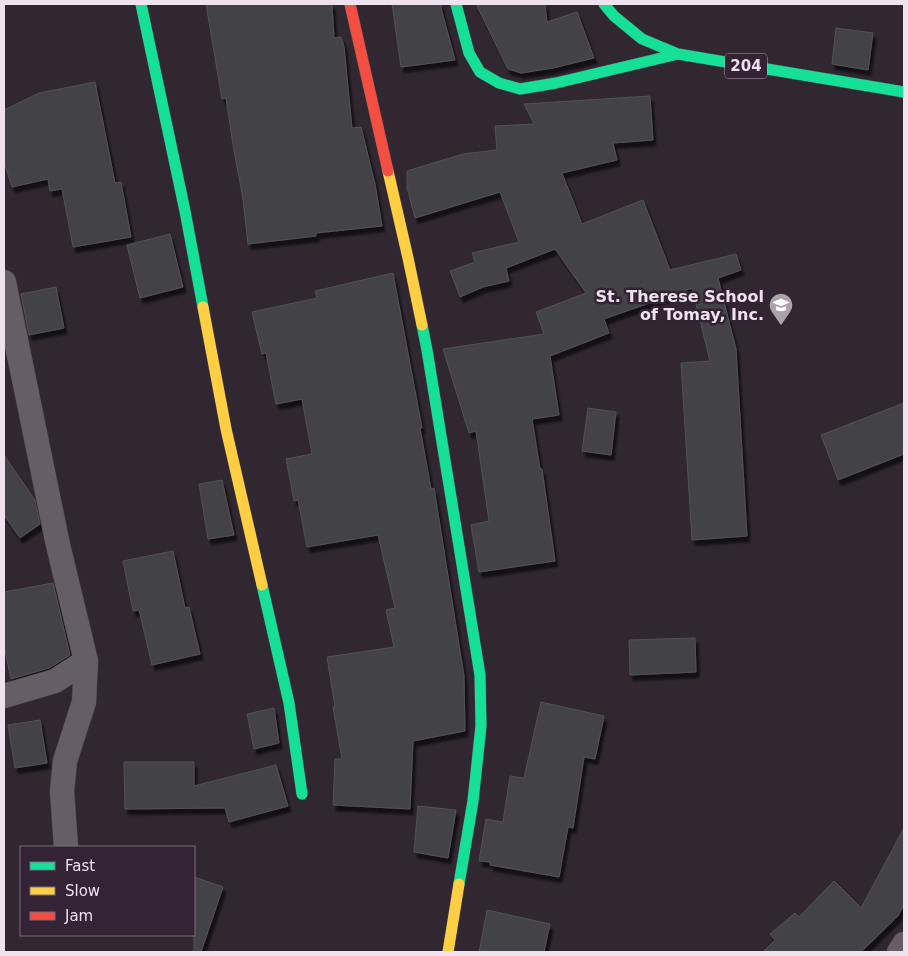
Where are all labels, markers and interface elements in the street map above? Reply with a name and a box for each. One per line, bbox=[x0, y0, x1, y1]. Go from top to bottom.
road number: 204 bbox=[725, 54, 767, 78]
place label: St. Therese School of Tomay, Inc. bbox=[595, 287, 764, 324]
school or university icon: St. Therese School of Tomay, Inc. bbox=[768, 292, 794, 326]
legend bbox=[20, 846, 195, 936]
text: Fast bbox=[65, 857, 95, 875]
text: Slow bbox=[65, 882, 100, 900]
text: Jam bbox=[64, 907, 93, 925]

